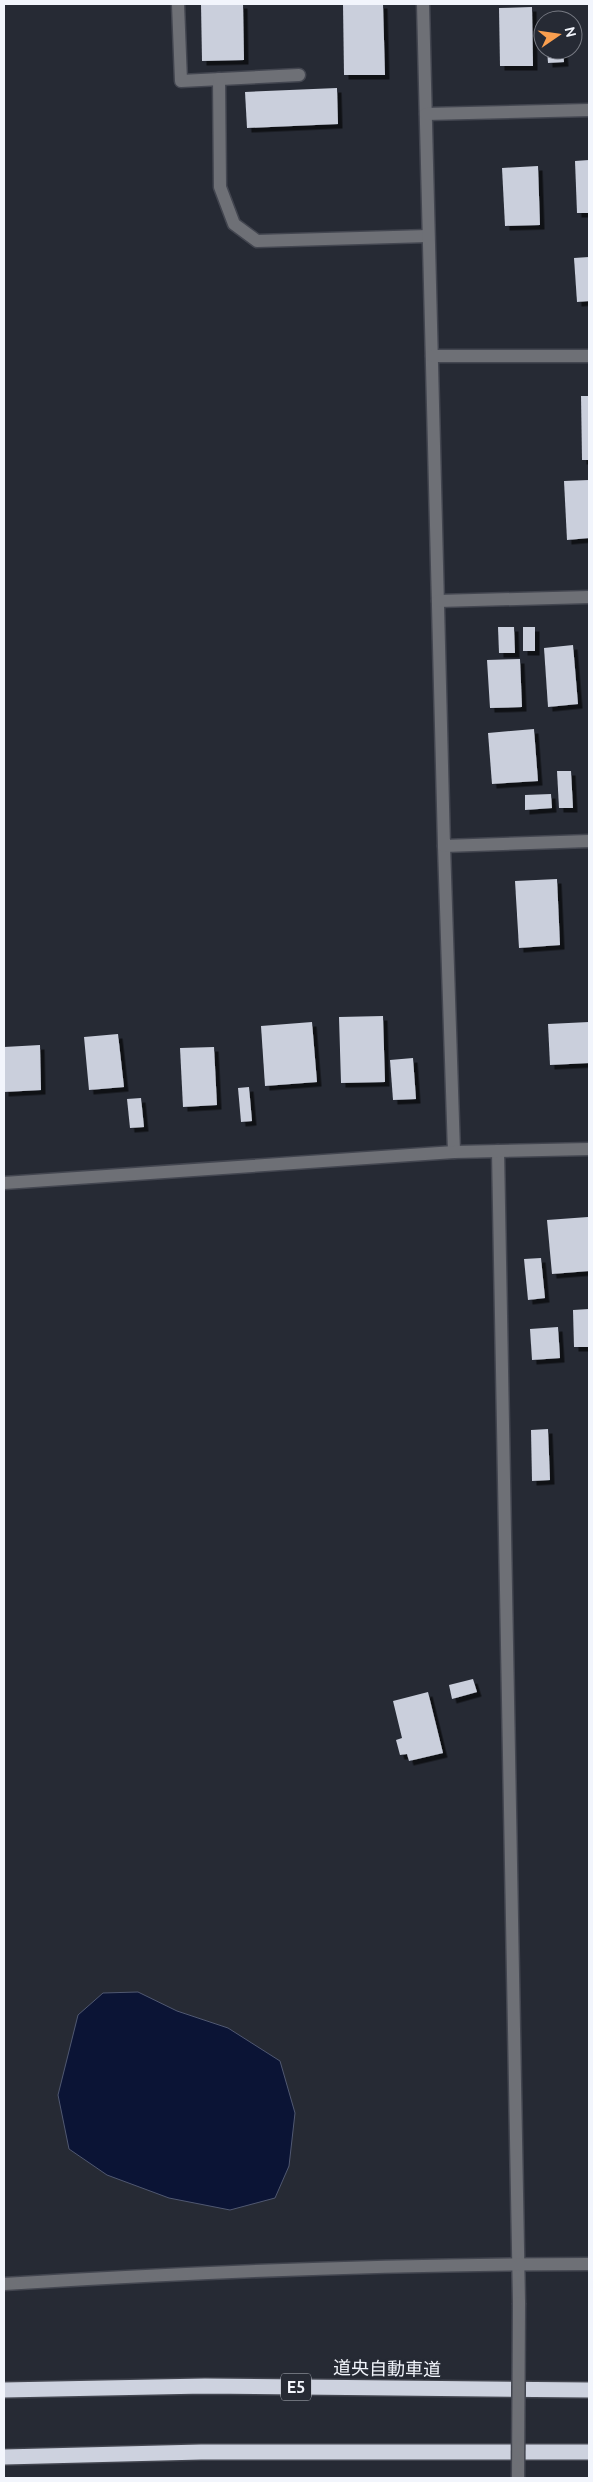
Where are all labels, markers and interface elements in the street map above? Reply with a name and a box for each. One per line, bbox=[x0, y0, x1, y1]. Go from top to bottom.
north arrow bbox=[533, 10, 583, 60]
text: N bbox=[562, 25, 580, 39]
street label: 道央自動車道 bbox=[333, 2357, 441, 2379]
road number: E5 bbox=[281, 2374, 311, 2400]

